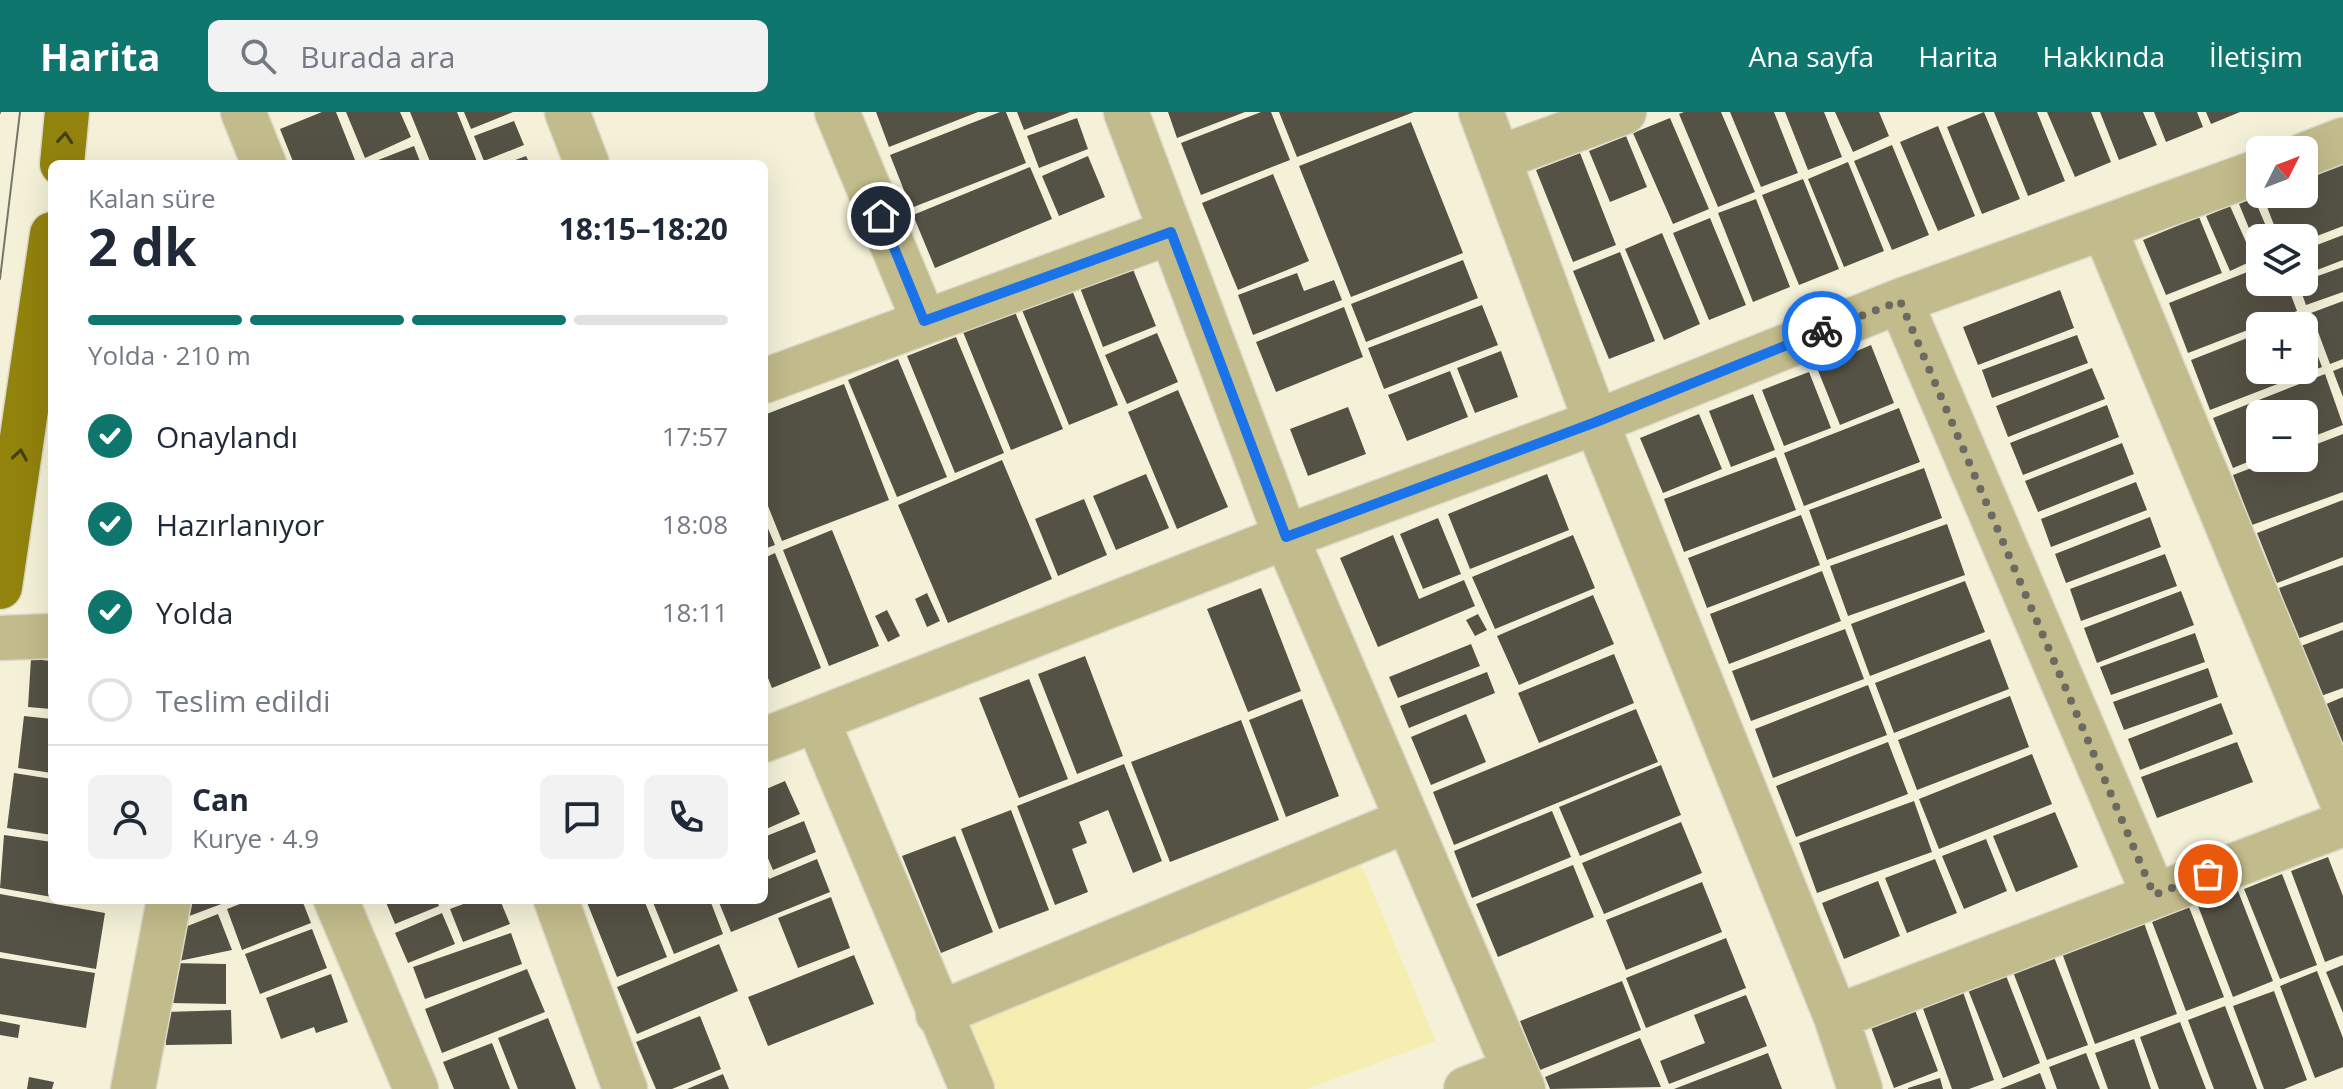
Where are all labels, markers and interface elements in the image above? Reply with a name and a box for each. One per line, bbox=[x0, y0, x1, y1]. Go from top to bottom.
search box bbox=[208, 20, 768, 92]
text: Harita bbox=[40, 30, 160, 82]
icon: search bbox=[236, 34, 280, 78]
text: Burada ara bbox=[300, 36, 455, 77]
text: Ana sayfa bbox=[1749, 37, 1874, 75]
text: Harita bbox=[1918, 37, 1998, 75]
text: Hakkında bbox=[2042, 37, 2165, 75]
text: İletişim bbox=[2209, 37, 2303, 75]
one-way arrow bbox=[56, 131, 73, 144]
north arrow bbox=[2246, 136, 2318, 208]
map controls bbox=[2246, 136, 2318, 472]
text: Kalan süre bbox=[88, 180, 216, 216]
pin bbox=[847, 182, 915, 250]
icon: home bbox=[859, 194, 903, 238]
text: 18:15–18:20 bbox=[559, 208, 728, 249]
text: 2 dk bbox=[88, 210, 196, 281]
button: layers bbox=[2246, 224, 2318, 296]
courier bbox=[1782, 291, 1862, 371]
icon: bike bbox=[1800, 309, 1844, 353]
button: + bbox=[2246, 312, 2318, 384]
text: Yolda · 210 m bbox=[88, 337, 251, 373]
button: − bbox=[2246, 400, 2318, 472]
icon: check bbox=[88, 414, 132, 458]
text: Onaylandı bbox=[156, 416, 298, 457]
text: 17:57 bbox=[662, 418, 728, 454]
one-way arrow bbox=[11, 448, 28, 462]
icon: check bbox=[88, 502, 132, 546]
text: Hazırlanıyor bbox=[156, 504, 324, 545]
text: 18:08 bbox=[662, 506, 728, 542]
icon: check bbox=[88, 590, 132, 634]
text: Yolda bbox=[156, 592, 233, 633]
text: 18:11 bbox=[662, 594, 728, 630]
text: Teslim edildi bbox=[156, 680, 331, 721]
button: person bbox=[88, 775, 172, 859]
button: chat bbox=[540, 775, 624, 859]
button: phone bbox=[644, 775, 728, 859]
text: Can bbox=[192, 779, 249, 820]
text: Kurye · 4.9 bbox=[192, 820, 319, 856]
pin bbox=[2174, 840, 2242, 908]
icon: bag bbox=[2186, 852, 2230, 896]

